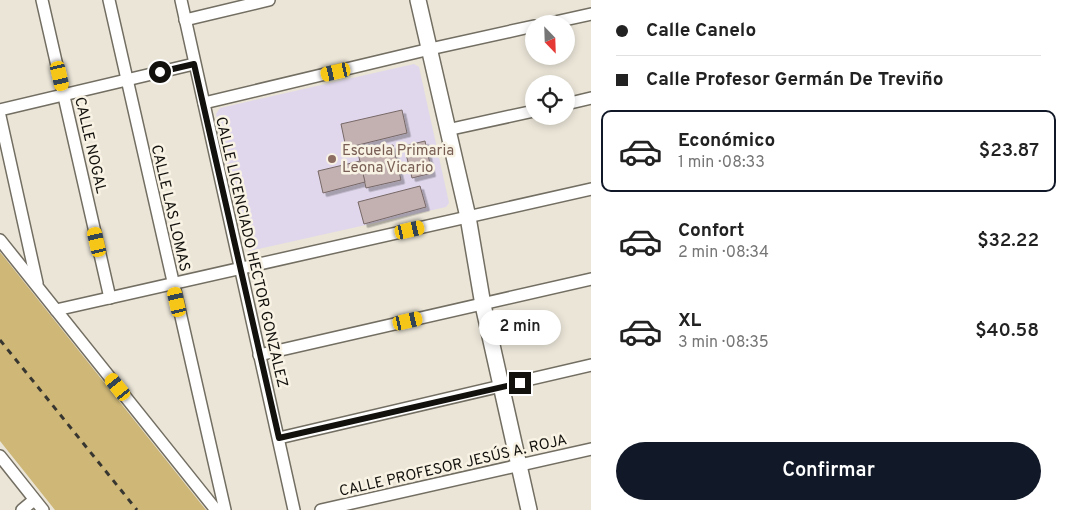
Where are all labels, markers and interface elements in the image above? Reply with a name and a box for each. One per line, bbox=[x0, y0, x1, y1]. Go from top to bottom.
north arrow bbox=[525, 15, 575, 65]
map controls bbox=[525, 15, 575, 125]
text: Calle Canelo bbox=[646, 19, 756, 43]
car bbox=[49, 60, 70, 92]
route start bbox=[149, 61, 171, 83]
car bbox=[319, 61, 352, 83]
text: Calle Profesor Germán De Treviño bbox=[646, 68, 943, 92]
button: locate bbox=[525, 75, 575, 125]
street label: CALLE NOGAL bbox=[69, 95, 110, 195]
street label: CALLE LICENCIADO HECTOR GONZALEZ bbox=[210, 115, 291, 390]
icon: car bbox=[618, 129, 663, 174]
text: Económico bbox=[678, 129, 775, 153]
text: $23.87 bbox=[979, 139, 1039, 163]
place label: Escuela Primaria Leona Vicario bbox=[342, 142, 454, 178]
street label: CALLE LAS LOMAS bbox=[146, 143, 193, 274]
marker: Escuela Primaria Leona Vicario bbox=[326, 153, 338, 165]
text: 1 min · 08:33 bbox=[678, 153, 765, 173]
car bbox=[393, 219, 426, 241]
icon: car bbox=[618, 219, 663, 264]
text: Confort bbox=[678, 219, 744, 243]
car bbox=[86, 226, 107, 258]
text: $32.22 bbox=[977, 229, 1039, 253]
text: 2 min · 08:34 bbox=[678, 243, 769, 263]
car bbox=[166, 286, 187, 318]
icon: car bbox=[618, 309, 663, 354]
text: XL bbox=[678, 309, 701, 333]
car bbox=[391, 310, 424, 332]
callout: 2 min bbox=[479, 310, 561, 346]
text: 2 min bbox=[499, 317, 541, 337]
text: $40.58 bbox=[975, 319, 1039, 343]
text: 3 min · 08:35 bbox=[678, 333, 769, 353]
car bbox=[102, 371, 133, 403]
route end bbox=[509, 372, 531, 394]
street label: CALLE PROFESOR JESÚS A. ROJA bbox=[337, 429, 569, 502]
button: Confirmar bbox=[616, 442, 1041, 500]

